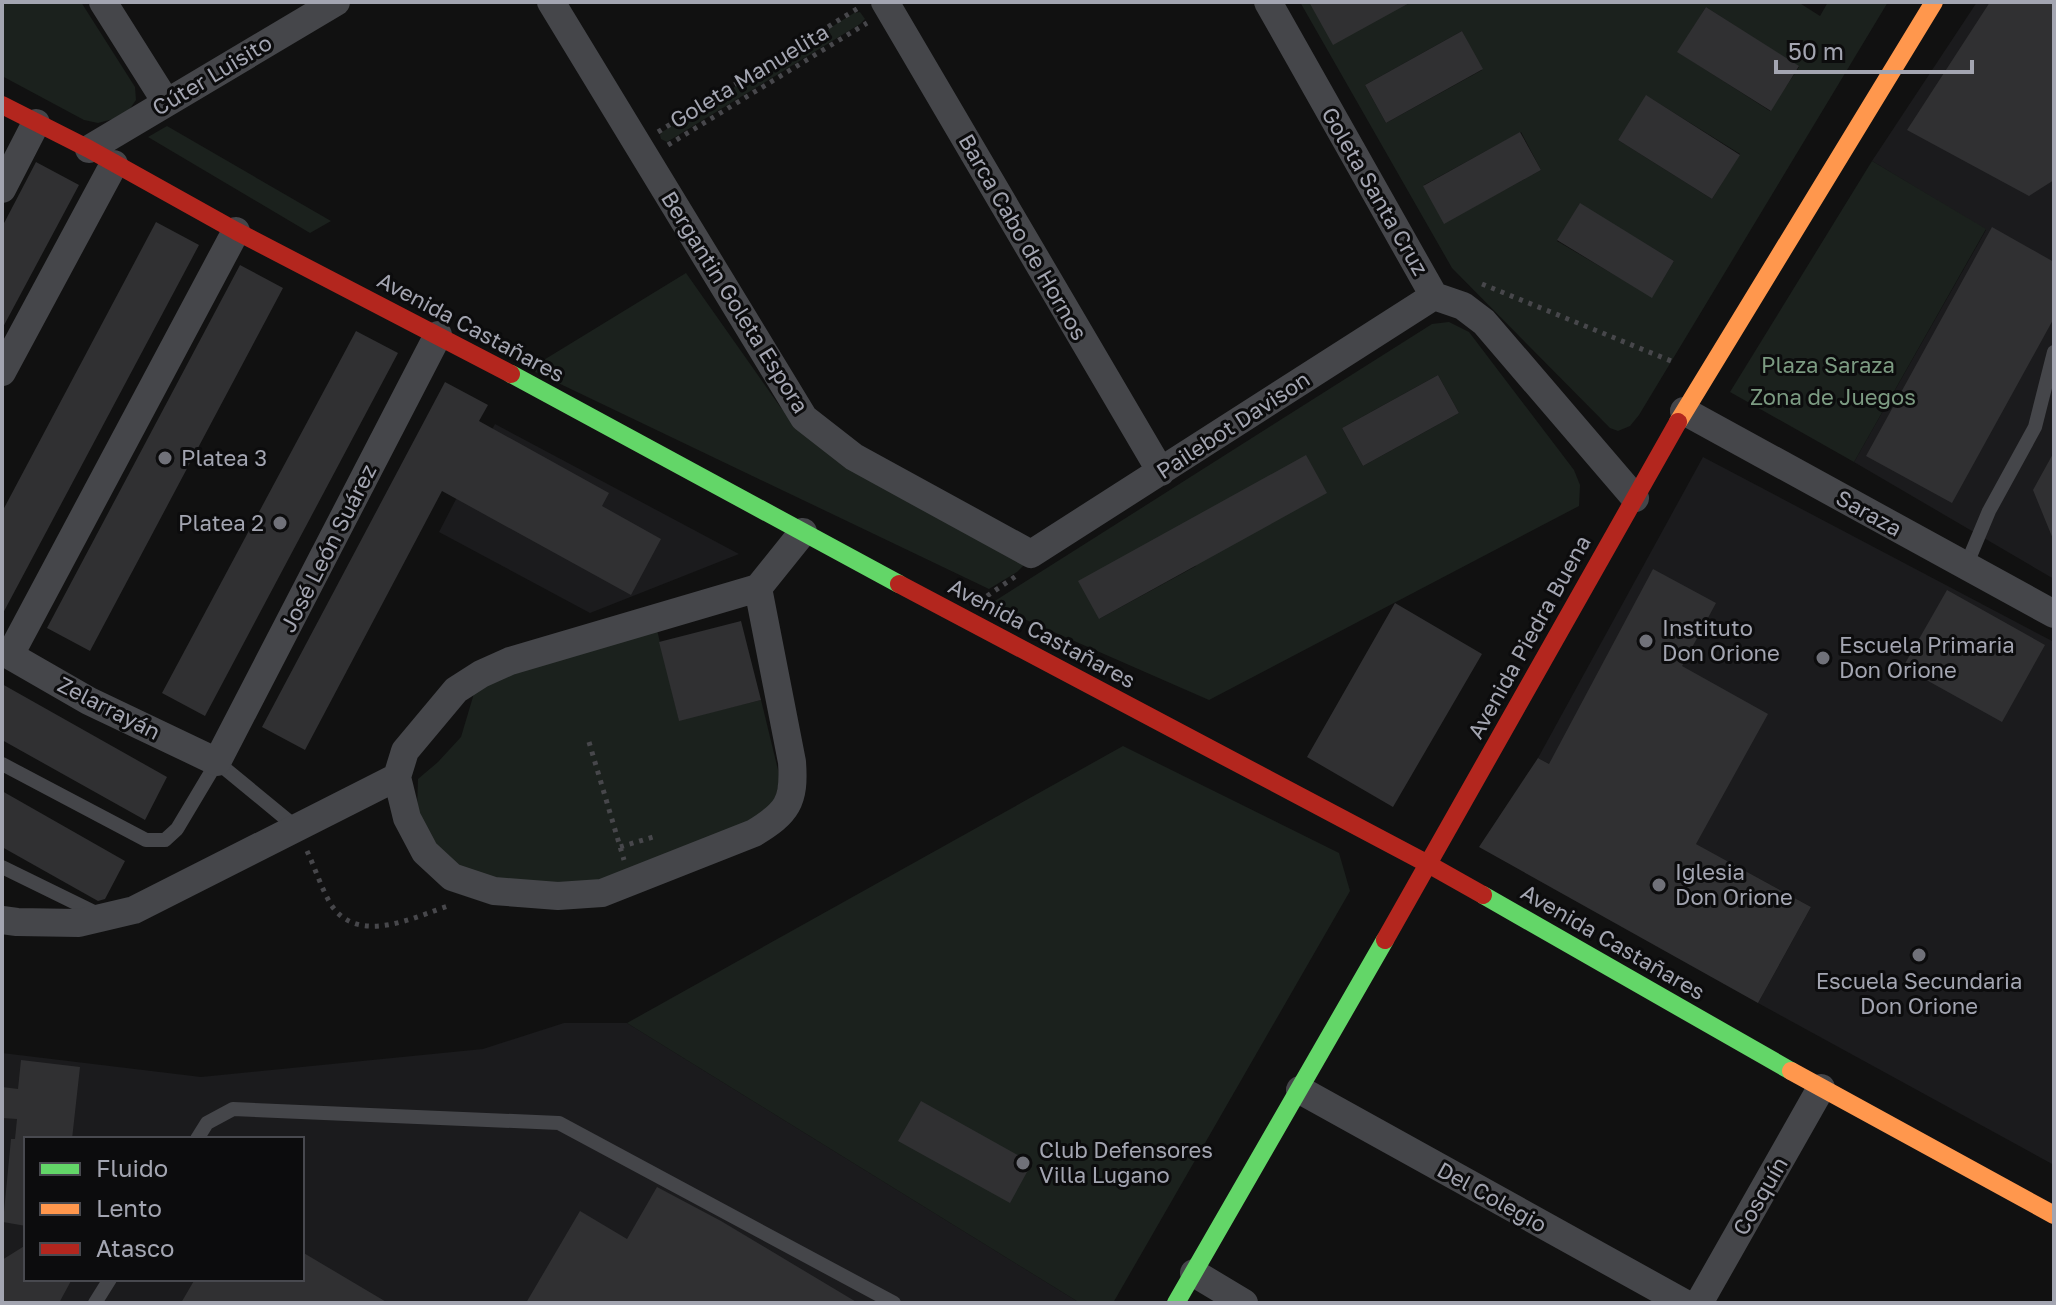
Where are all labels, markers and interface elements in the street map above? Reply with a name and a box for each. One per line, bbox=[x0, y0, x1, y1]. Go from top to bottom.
street label: Goleta Manuelita bbox=[665, 18, 833, 134]
scale bar bbox=[1776, 24, 1972, 74]
street label: Cúter Luisito bbox=[147, 28, 276, 121]
text: 50 m bbox=[1788, 36, 1844, 65]
street label: Goleta Santa Cruz bbox=[1316, 102, 1435, 280]
street label: Barca Cabo de Hornos bbox=[953, 129, 1094, 345]
street label: Bergantin Goleta Espora bbox=[656, 186, 815, 418]
street label: Avenida Castañares bbox=[373, 266, 569, 387]
park label: Plaza Saraza bbox=[1761, 351, 1895, 378]
street label: Pailebot Davison bbox=[1151, 365, 1314, 484]
park label: Zona de Juegos bbox=[1750, 383, 1916, 410]
place label: Platea 3 bbox=[181, 444, 267, 471]
marker: Platea 3 bbox=[156, 449, 174, 467]
street label: José León Suárez bbox=[274, 459, 382, 636]
street label: Saraza bbox=[1832, 484, 1907, 542]
place label: Platea 2 bbox=[178, 509, 264, 536]
marker: Platea 2 bbox=[271, 514, 289, 532]
street label: Avenida Piedra Buena bbox=[1461, 530, 1596, 743]
street label: Avenida Castañares bbox=[944, 572, 1140, 693]
place label: Instituto Don Orione bbox=[1662, 614, 1780, 666]
place label: Escuela Primaria Don Orione bbox=[1839, 631, 2015, 683]
marker: Instituto Don Orione bbox=[1637, 632, 1655, 650]
marker: Escuela Primaria Don Orione bbox=[1814, 649, 1832, 667]
street label: Zelarrayán bbox=[53, 670, 165, 745]
place label: Iglesia Don Orione bbox=[1675, 858, 1793, 910]
marker: Iglesia Don Orione bbox=[1650, 876, 1668, 894]
street label: Avenida Castañares bbox=[1516, 878, 1710, 1005]
marker: Escuela Secundaria Don Orione bbox=[1910, 946, 1928, 964]
place label: Escuela Secundaria Don Orione bbox=[1816, 967, 2022, 1019]
place label: Club Defensores Villa Lugano bbox=[1039, 1136, 1213, 1188]
legend bbox=[24, 1137, 304, 1281]
street label: Cosquín bbox=[1726, 1152, 1793, 1240]
text: Fluido bbox=[96, 1153, 168, 1182]
marker: Club Defensores Villa Lugano bbox=[1014, 1154, 1032, 1172]
street label: Del Colegio bbox=[1433, 1155, 1552, 1238]
text: Lento bbox=[96, 1193, 162, 1222]
text: Atasco bbox=[96, 1233, 174, 1262]

